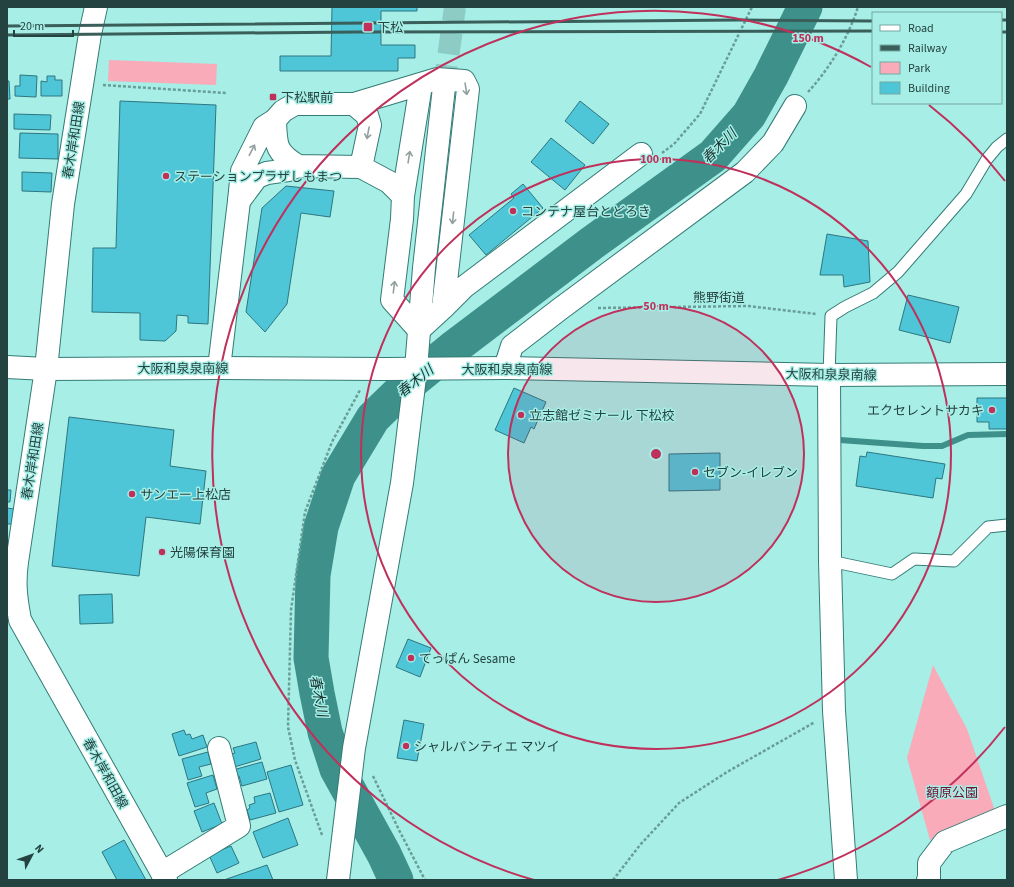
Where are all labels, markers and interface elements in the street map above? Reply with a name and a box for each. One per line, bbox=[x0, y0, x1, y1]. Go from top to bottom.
scale bar bbox=[14, 12, 73, 38]
legend bbox=[872, 12, 1002, 104]
text: 20 m bbox=[20, 18, 44, 35]
place label: 下松 bbox=[377, 19, 403, 37]
text: Road bbox=[908, 20, 934, 37]
marker: 下松 bbox=[362, 21, 374, 33]
text: 150 m bbox=[792, 30, 824, 47]
text: Railway bbox=[908, 40, 947, 57]
text: Park bbox=[908, 60, 930, 77]
text: Building bbox=[908, 80, 950, 97]
one-way arrow bbox=[462, 82, 470, 95]
place label: 下松駅前 bbox=[281, 89, 333, 107]
marker: 下松駅前 bbox=[268, 92, 278, 102]
street label: 春木岸和田線 bbox=[59, 100, 89, 180]
water label: 春木川 bbox=[698, 123, 743, 169]
one-way arrow bbox=[364, 126, 372, 139]
one-way arrow bbox=[249, 144, 256, 156]
one-way arrow bbox=[405, 151, 413, 164]
text: 100 m bbox=[640, 151, 672, 168]
place label: ステーションプラザしもまつ bbox=[174, 168, 342, 186]
marker: ステーションプラザしもまつ bbox=[161, 171, 171, 181]
place label: コンテナ屋台とどろき bbox=[521, 203, 651, 221]
marker: コンテナ屋台とどろき bbox=[508, 206, 518, 216]
one-way arrow bbox=[449, 211, 457, 224]
one-way arrow bbox=[390, 281, 398, 294]
street label: 熊野街道 bbox=[693, 289, 745, 307]
text: 50 m bbox=[643, 298, 669, 315]
street label: 大阪和泉泉南線 bbox=[137, 360, 229, 378]
water label: 春木川 bbox=[393, 360, 440, 403]
street label: 大阪和泉泉南線 bbox=[461, 361, 553, 379]
street label: 大阪和泉泉南線 bbox=[785, 365, 877, 385]
place label: エクセレントサカキ bbox=[867, 402, 984, 420]
marker: エクセレントサカキ bbox=[987, 405, 997, 415]
place label: 立志館ゼミナール 下松校 bbox=[529, 407, 675, 425]
marker: 立志館ゼミナール 下松校 bbox=[516, 410, 526, 420]
street label: 春木岸和田線 bbox=[18, 421, 48, 501]
centre of rings bbox=[649, 447, 663, 461]
place label: セブン-イレブン bbox=[703, 464, 798, 482]
marker: セブン-イレブン bbox=[690, 467, 700, 477]
place label: サンエー上松店 bbox=[140, 486, 231, 504]
marker: サンエー上松店 bbox=[127, 489, 137, 499]
place label: 光陽保育園 bbox=[170, 544, 235, 562]
marker: 光陽保育園 bbox=[157, 547, 167, 557]
place label: てっぱん Sesame bbox=[419, 650, 515, 668]
marker: てっぱん Sesame bbox=[406, 653, 416, 663]
water label: 春木川 bbox=[304, 674, 332, 721]
street label: 春木岸和田線 bbox=[78, 735, 132, 812]
place label: シャルパンティエ マツイ bbox=[414, 738, 559, 756]
marker: シャルパンティエ マツイ bbox=[401, 741, 411, 751]
park label: 額原公園 bbox=[926, 784, 978, 802]
north arrow bbox=[12, 835, 52, 875]
text: N bbox=[31, 841, 47, 856]

